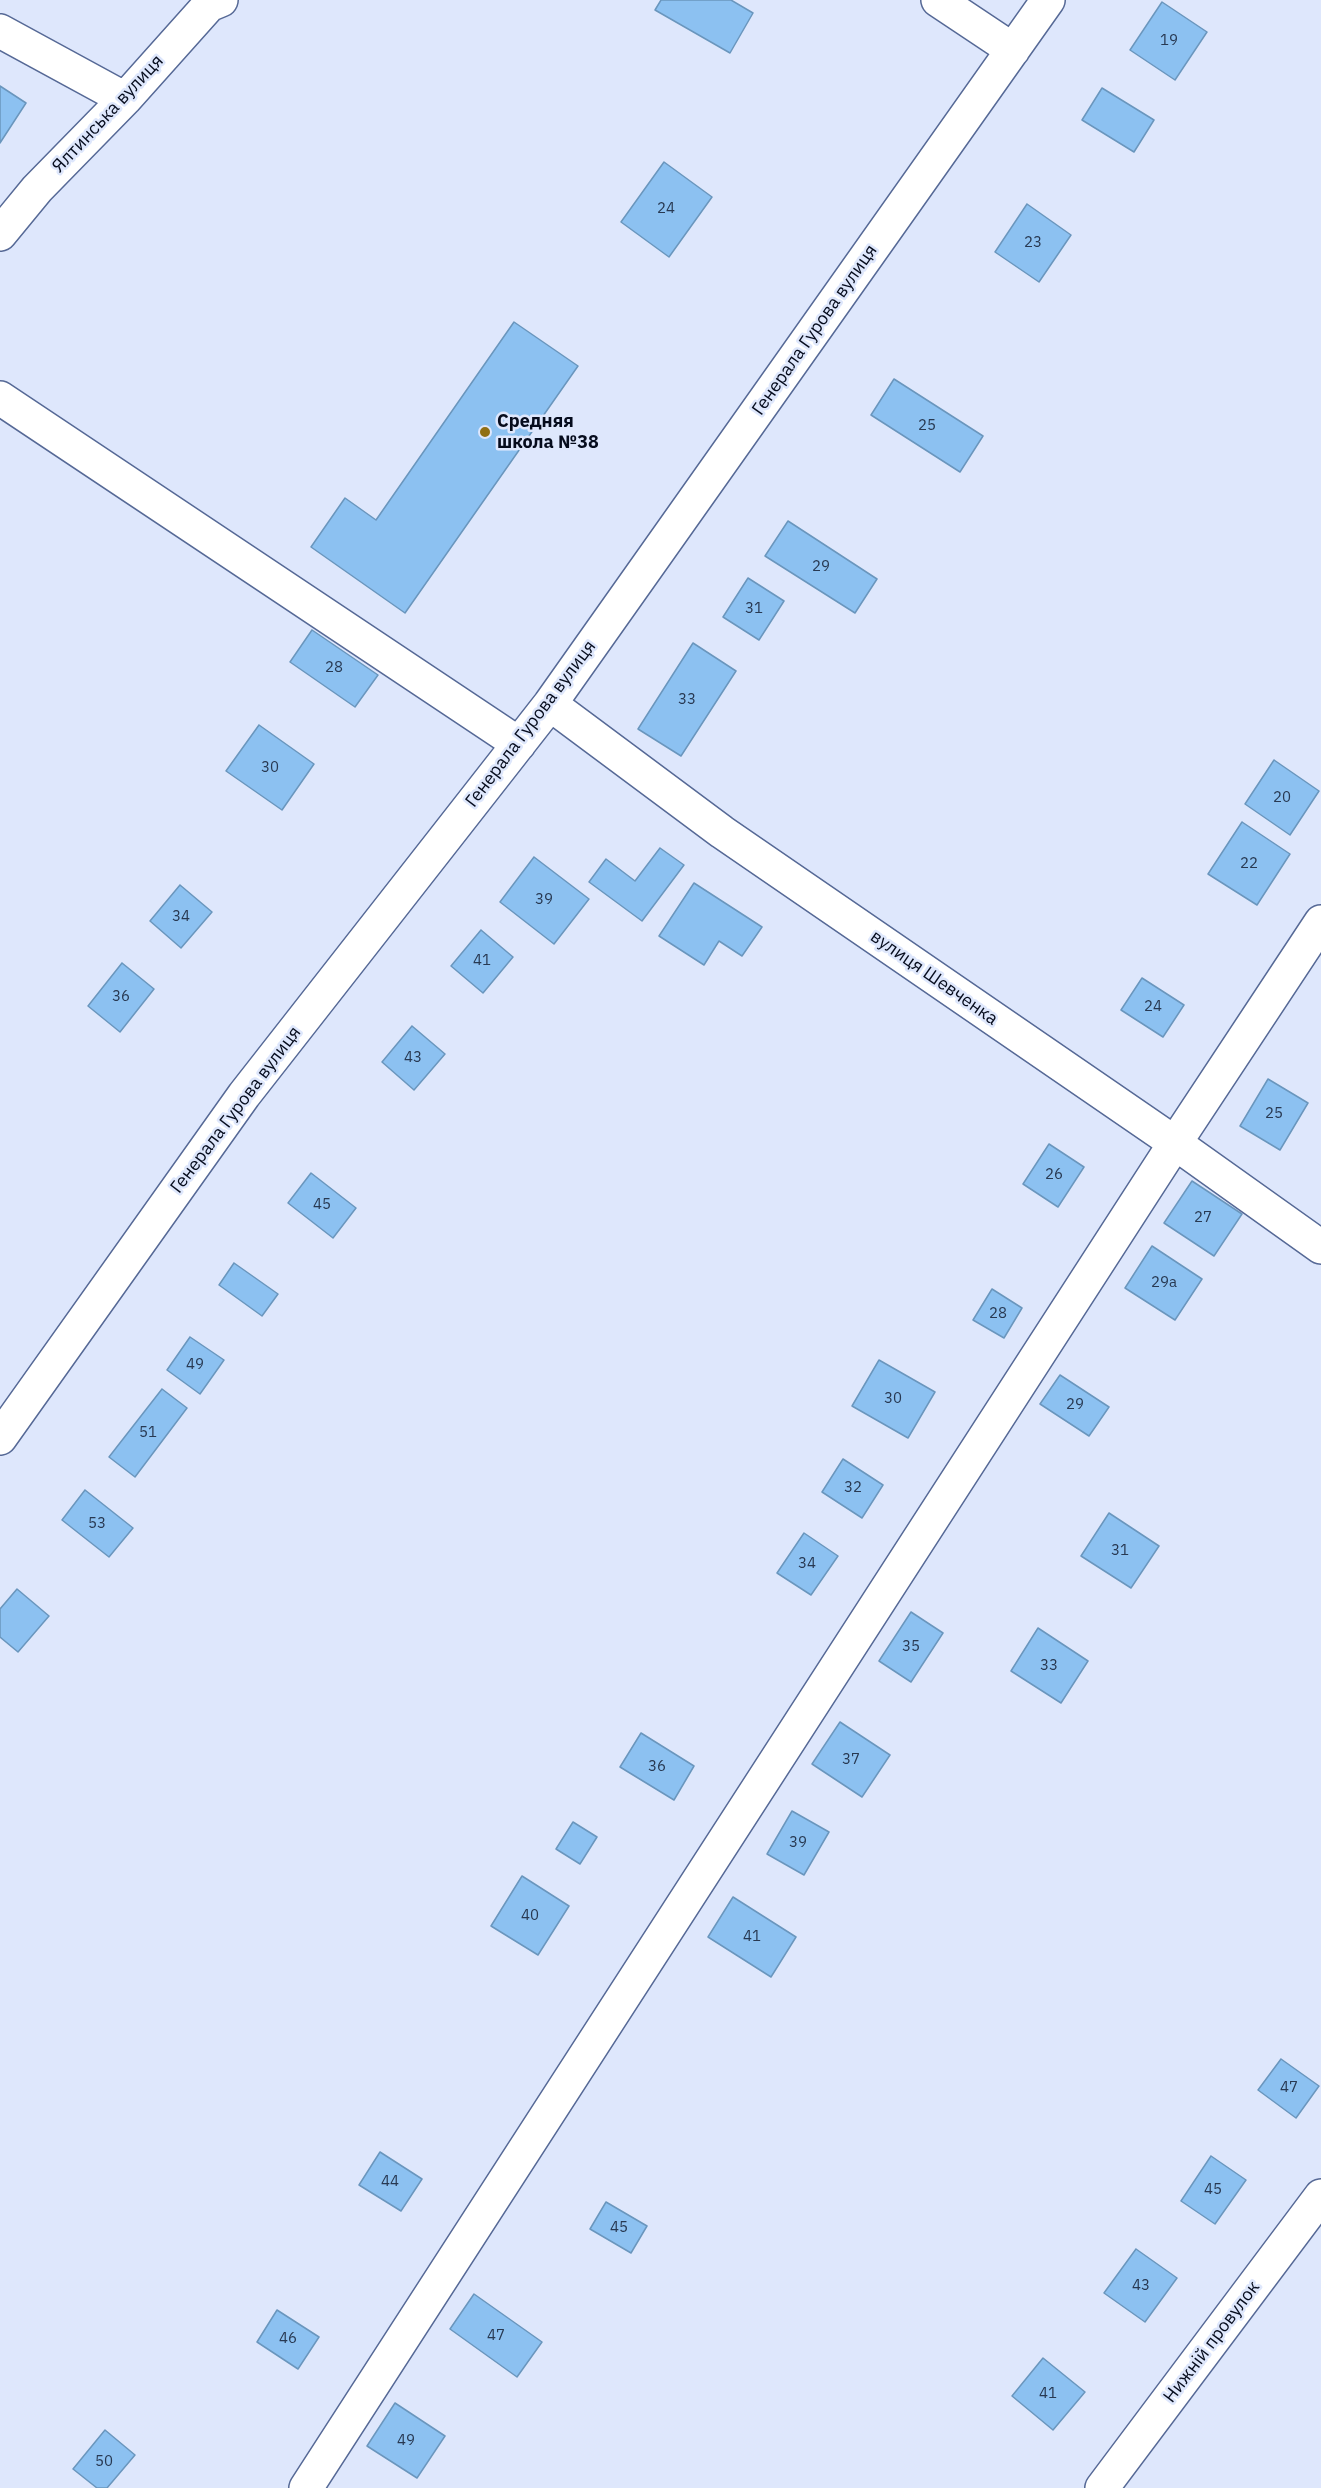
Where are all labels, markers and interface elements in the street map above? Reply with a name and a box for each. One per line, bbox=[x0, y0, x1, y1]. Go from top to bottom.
house number: 19 bbox=[1160, 32, 1178, 50]
street label: Ялтинська вулиця bbox=[48, 51, 168, 177]
house number: 24 bbox=[657, 200, 675, 218]
house number: 23 bbox=[1024, 234, 1042, 252]
street label: Генерала Гурова вулиця bbox=[748, 241, 882, 419]
place label: Средняя школа №38 bbox=[497, 411, 599, 454]
house number: 25 bbox=[918, 417, 936, 435]
marker: Средняя школа №38 bbox=[478, 425, 492, 439]
house number: 29 bbox=[812, 558, 830, 576]
house number: 31 bbox=[745, 600, 763, 618]
street label: Генерала Гурова вулиця bbox=[461, 636, 601, 812]
house number: 28 bbox=[325, 659, 343, 677]
house number: 33 bbox=[678, 691, 696, 709]
house number: 30 bbox=[261, 759, 279, 777]
house number: 20 bbox=[1273, 789, 1291, 807]
house number: 22 bbox=[1240, 855, 1258, 873]
house number: 39 bbox=[535, 891, 553, 909]
house number: 34 bbox=[172, 908, 190, 926]
street label: вулиця Шевченка bbox=[866, 926, 1002, 1030]
house number: 41 bbox=[473, 952, 491, 970]
house number: 36 bbox=[112, 988, 130, 1006]
house number: 24 bbox=[1144, 998, 1162, 1016]
street label: Генерала Гурова вулиця bbox=[166, 1022, 306, 1198]
house number: 43 bbox=[404, 1049, 422, 1067]
house number: 25 bbox=[1265, 1105, 1283, 1123]
house number: 26 bbox=[1045, 1166, 1063, 1184]
house number: 45 bbox=[313, 1196, 331, 1214]
house number: 27 bbox=[1194, 1209, 1212, 1227]
house number: 29а bbox=[1151, 1274, 1177, 1292]
house number: 28 bbox=[989, 1305, 1007, 1323]
house number: 49 bbox=[186, 1356, 204, 1374]
house number: 30 bbox=[884, 1390, 902, 1408]
house number: 29 bbox=[1066, 1396, 1084, 1414]
house number: 51 bbox=[139, 1424, 157, 1442]
house number: 32 bbox=[844, 1479, 862, 1497]
house number: 53 bbox=[88, 1515, 106, 1533]
house number: 31 bbox=[1111, 1542, 1129, 1560]
house number: 34 bbox=[798, 1555, 816, 1573]
house number: 35 bbox=[902, 1638, 920, 1656]
house number: 33 bbox=[1040, 1657, 1058, 1675]
house number: 37 bbox=[842, 1751, 860, 1769]
house number: 36 bbox=[648, 1758, 666, 1776]
house number: 39 bbox=[789, 1834, 807, 1852]
house number: 40 bbox=[521, 1907, 539, 1925]
house number: 41 bbox=[743, 1928, 761, 1946]
house number: 47 bbox=[1280, 2079, 1298, 2097]
house number: 44 bbox=[381, 2173, 399, 2191]
house number: 45 bbox=[1204, 2181, 1222, 2199]
house number: 45 bbox=[610, 2219, 628, 2237]
house number: 43 bbox=[1132, 2277, 1150, 2295]
street label: Нижній провулок bbox=[1159, 2277, 1265, 2407]
house number: 47 bbox=[487, 2327, 505, 2345]
house number: 46 bbox=[279, 2330, 297, 2348]
house number: 41 bbox=[1039, 2385, 1057, 2403]
house number: 49 bbox=[397, 2432, 415, 2450]
house number: 50 bbox=[95, 2453, 113, 2471]

